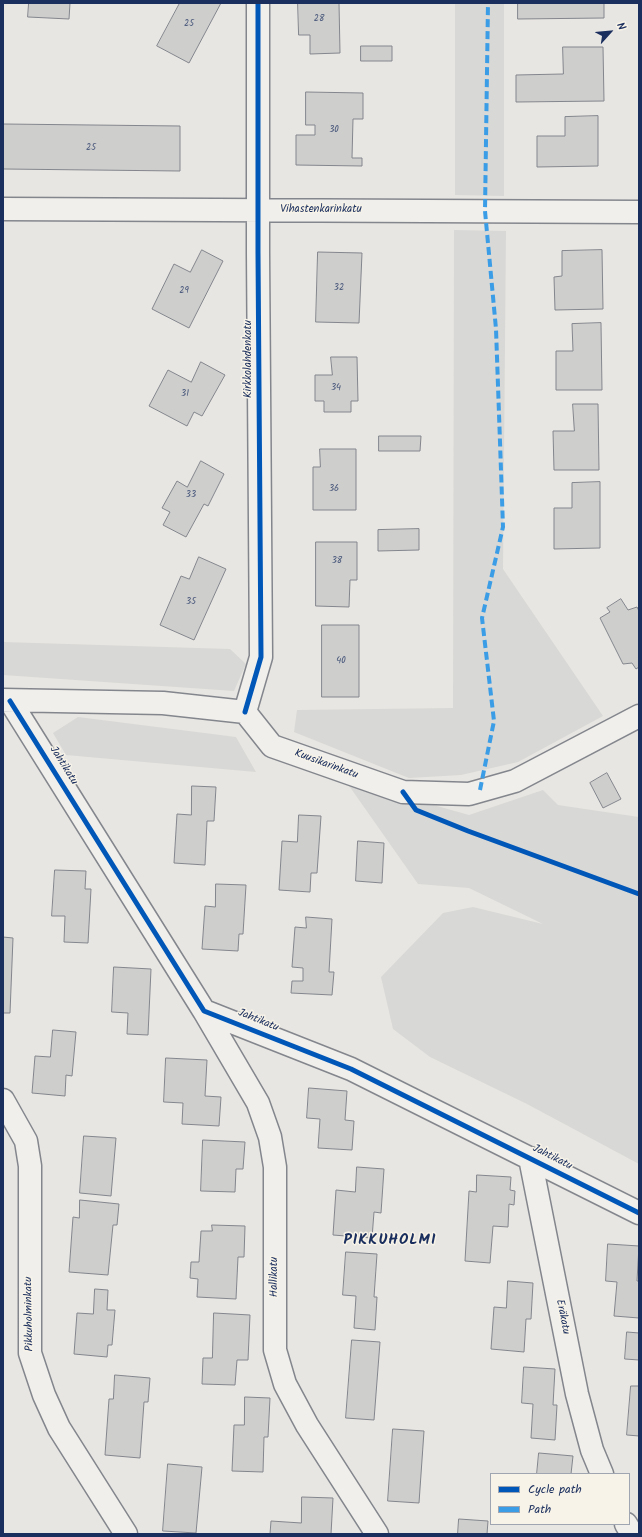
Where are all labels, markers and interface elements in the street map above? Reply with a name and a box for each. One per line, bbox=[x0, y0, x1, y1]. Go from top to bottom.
north arrow bbox=[590, 12, 630, 52]
house number: 28 bbox=[314, 14, 324, 24]
house number: 25 bbox=[184, 19, 194, 29]
text: N bbox=[611, 19, 630, 34]
house number: 30 bbox=[329, 125, 339, 135]
house number: 25 bbox=[86, 143, 96, 153]
street label: Vihastenkarinkatu bbox=[280, 203, 362, 217]
house number: 32 bbox=[334, 283, 344, 293]
house number: 29 bbox=[179, 286, 189, 296]
street label: Kirkkolahdenkatu bbox=[242, 320, 256, 398]
house number: 34 bbox=[331, 383, 341, 393]
house number: 31 bbox=[181, 389, 189, 399]
house number: 36 bbox=[329, 484, 339, 494]
house number: 33 bbox=[186, 490, 196, 500]
house number: 38 bbox=[332, 556, 342, 566]
house number: 35 bbox=[186, 597, 196, 607]
house number: 40 bbox=[336, 656, 346, 666]
street label: Jahtikatu bbox=[46, 744, 80, 788]
street label: Kuusikarinkatu bbox=[292, 747, 360, 783]
street label: Jahtikatu bbox=[236, 1007, 280, 1035]
street label: Jahtikatu bbox=[530, 1142, 574, 1174]
district label: PIKKUHOLMI bbox=[343, 1232, 437, 1250]
street label: Hallikatu bbox=[268, 1257, 282, 1297]
street label: Pikkuholminkatu bbox=[23, 1276, 37, 1352]
street label: Eräkatu bbox=[552, 1298, 572, 1336]
legend bbox=[490, 1473, 630, 1525]
text: Cycle path bbox=[528, 1480, 582, 1499]
text: Path bbox=[528, 1500, 551, 1519]

